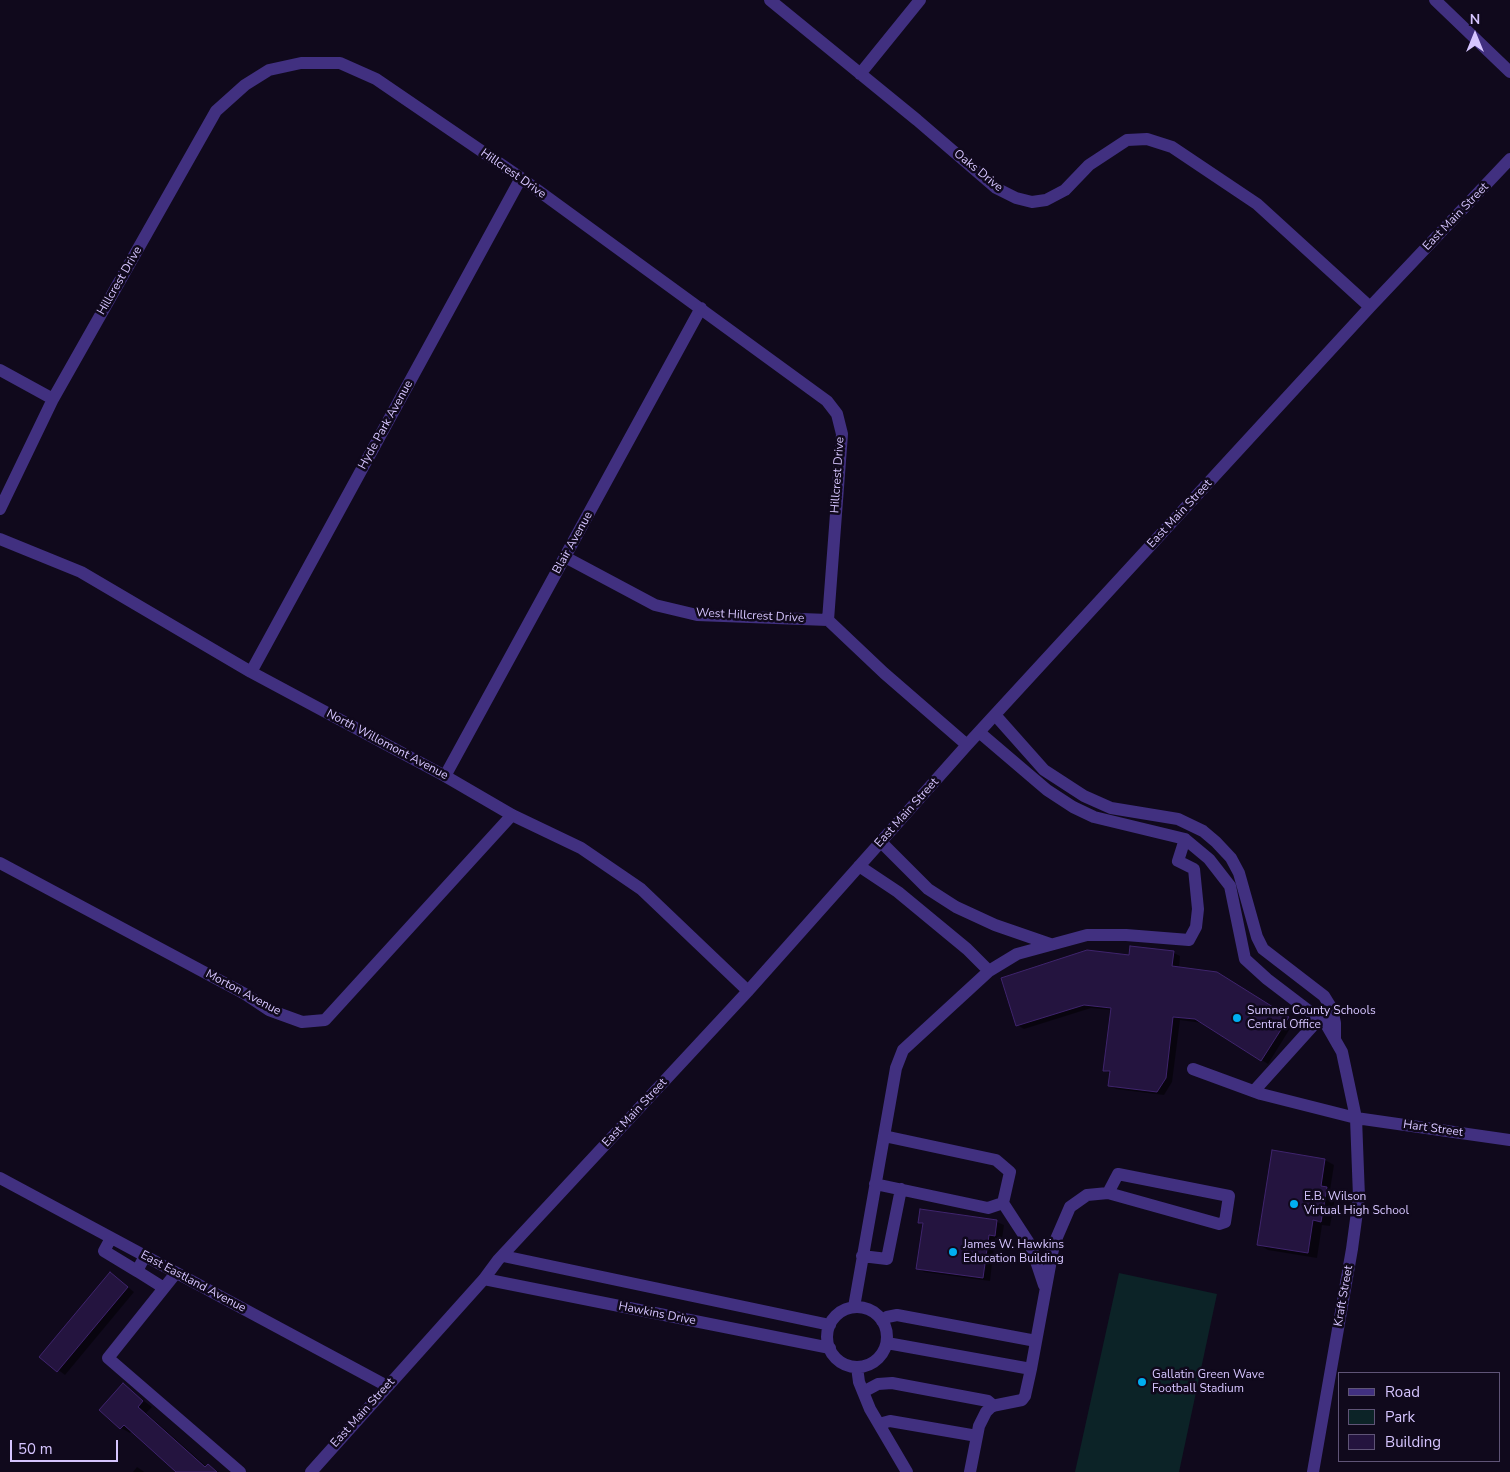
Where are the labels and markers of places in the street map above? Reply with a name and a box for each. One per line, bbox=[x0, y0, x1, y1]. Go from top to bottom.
place label: Sumner County Schools Central Office bbox=[1247, 1004, 1376, 1032]
marker: Sumner County Schools Central Office bbox=[1231, 1012, 1243, 1024]
place label: E.B. Wilson Virtual High School bbox=[1304, 1190, 1409, 1218]
marker: E.B. Wilson Virtual High School bbox=[1288, 1198, 1300, 1210]
place label: James W. Hawkins Education Building bbox=[963, 1238, 1064, 1266]
marker: James W. Hawkins Education Building bbox=[947, 1246, 959, 1258]
place label: Gallatin Green Wave Football Stadium bbox=[1152, 1368, 1264, 1396]
marker: Gallatin Green Wave Football Stadium bbox=[1136, 1376, 1148, 1388]

